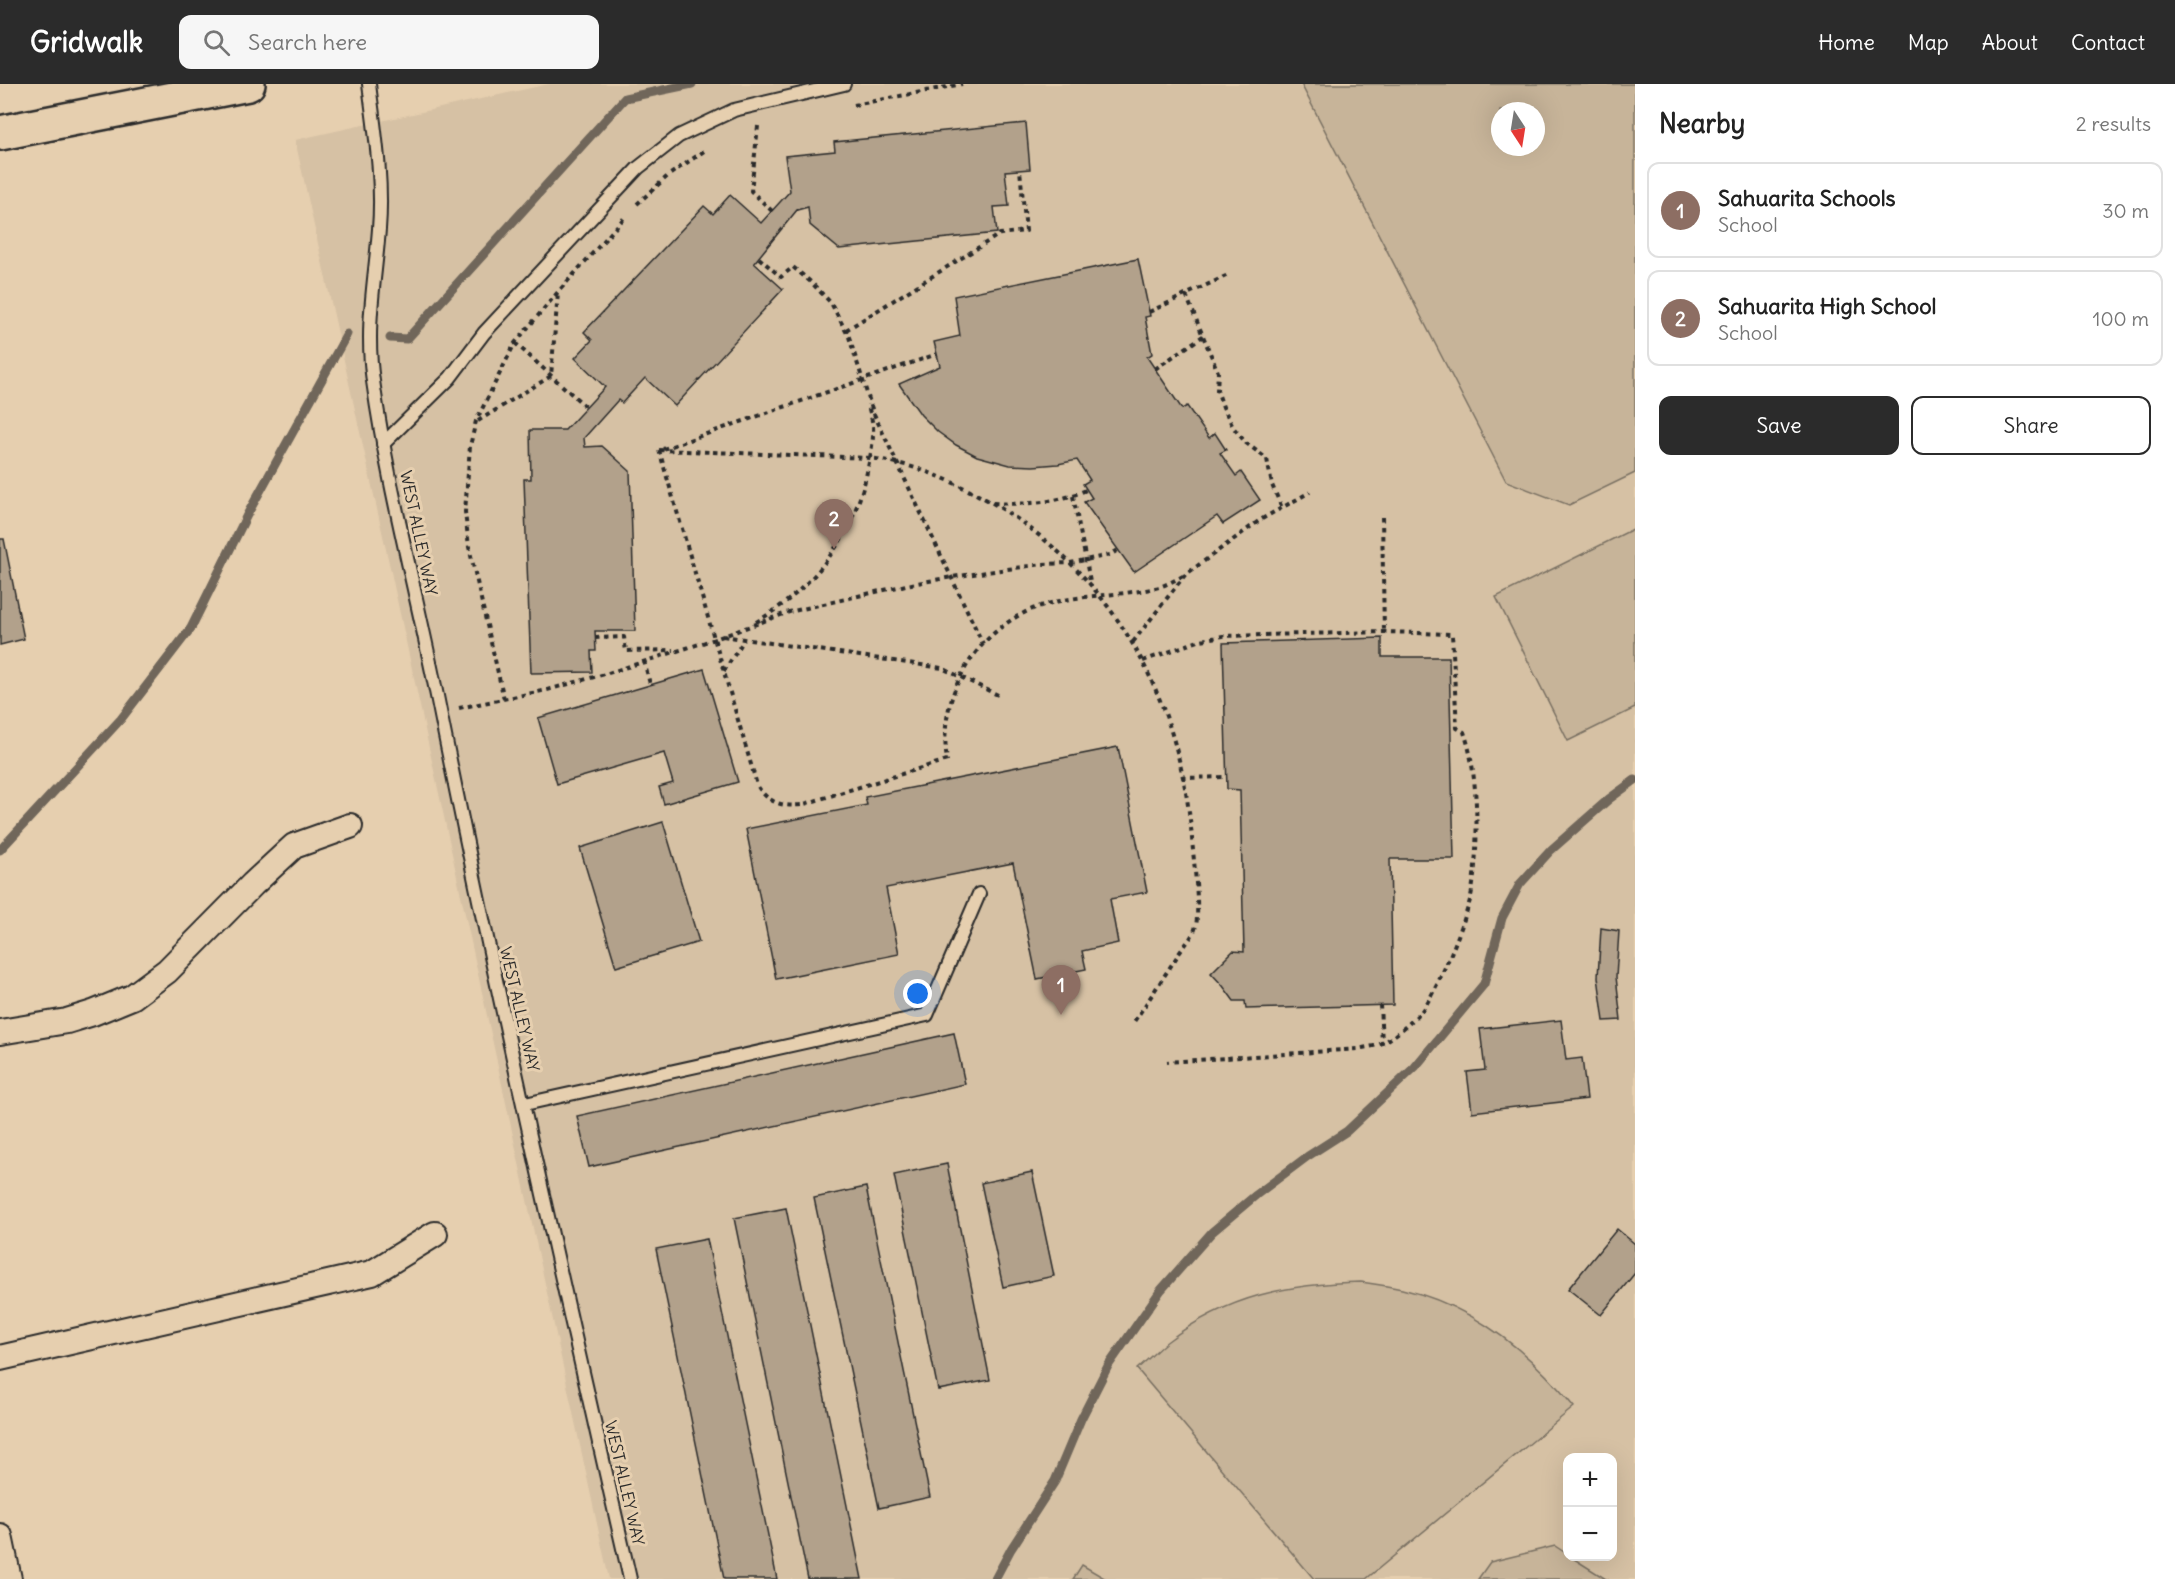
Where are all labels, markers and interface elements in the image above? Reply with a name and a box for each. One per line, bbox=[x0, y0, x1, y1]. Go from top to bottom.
search box bbox=[179, 15, 599, 69]
text: Gridwalk bbox=[30, 24, 143, 60]
icon: search bbox=[200, 26, 233, 59]
text: Search here bbox=[248, 28, 367, 56]
text: Home bbox=[1818, 29, 1875, 56]
text: Map bbox=[1908, 29, 1949, 56]
text: About bbox=[1982, 29, 2038, 56]
text: Contact bbox=[2071, 29, 2145, 56]
north arrow bbox=[1491, 102, 1545, 156]
text: Nearby bbox=[1659, 107, 1745, 140]
text: 2 results bbox=[2076, 111, 2151, 136]
text: Sahuarita Schools bbox=[1718, 184, 1896, 212]
text: 1 bbox=[1677, 198, 1684, 223]
text: 30 m bbox=[2102, 198, 2149, 223]
text: School bbox=[1718, 212, 1778, 237]
text: Sahuarita High School bbox=[1718, 292, 1937, 320]
text: 2 bbox=[1675, 306, 1686, 331]
text: 100 m bbox=[2092, 306, 2149, 331]
text: School bbox=[1718, 320, 1778, 345]
button: Save bbox=[1659, 396, 1899, 455]
button: Share bbox=[1911, 396, 2151, 455]
street label: WEST ALLEY WAY bbox=[396, 469, 442, 597]
pin: 2 bbox=[814, 500, 854, 549]
street label: WEST ALLEY WAY bbox=[496, 945, 544, 1073]
pin: 1 bbox=[1042, 966, 1080, 1015]
your location bbox=[903, 979, 932, 1008]
street label: WEST ALLEY WAY bbox=[601, 1419, 649, 1547]
map controls bbox=[1563, 1453, 1617, 1561]
button: + bbox=[1563, 1453, 1617, 1507]
button: − bbox=[1563, 1507, 1617, 1561]

